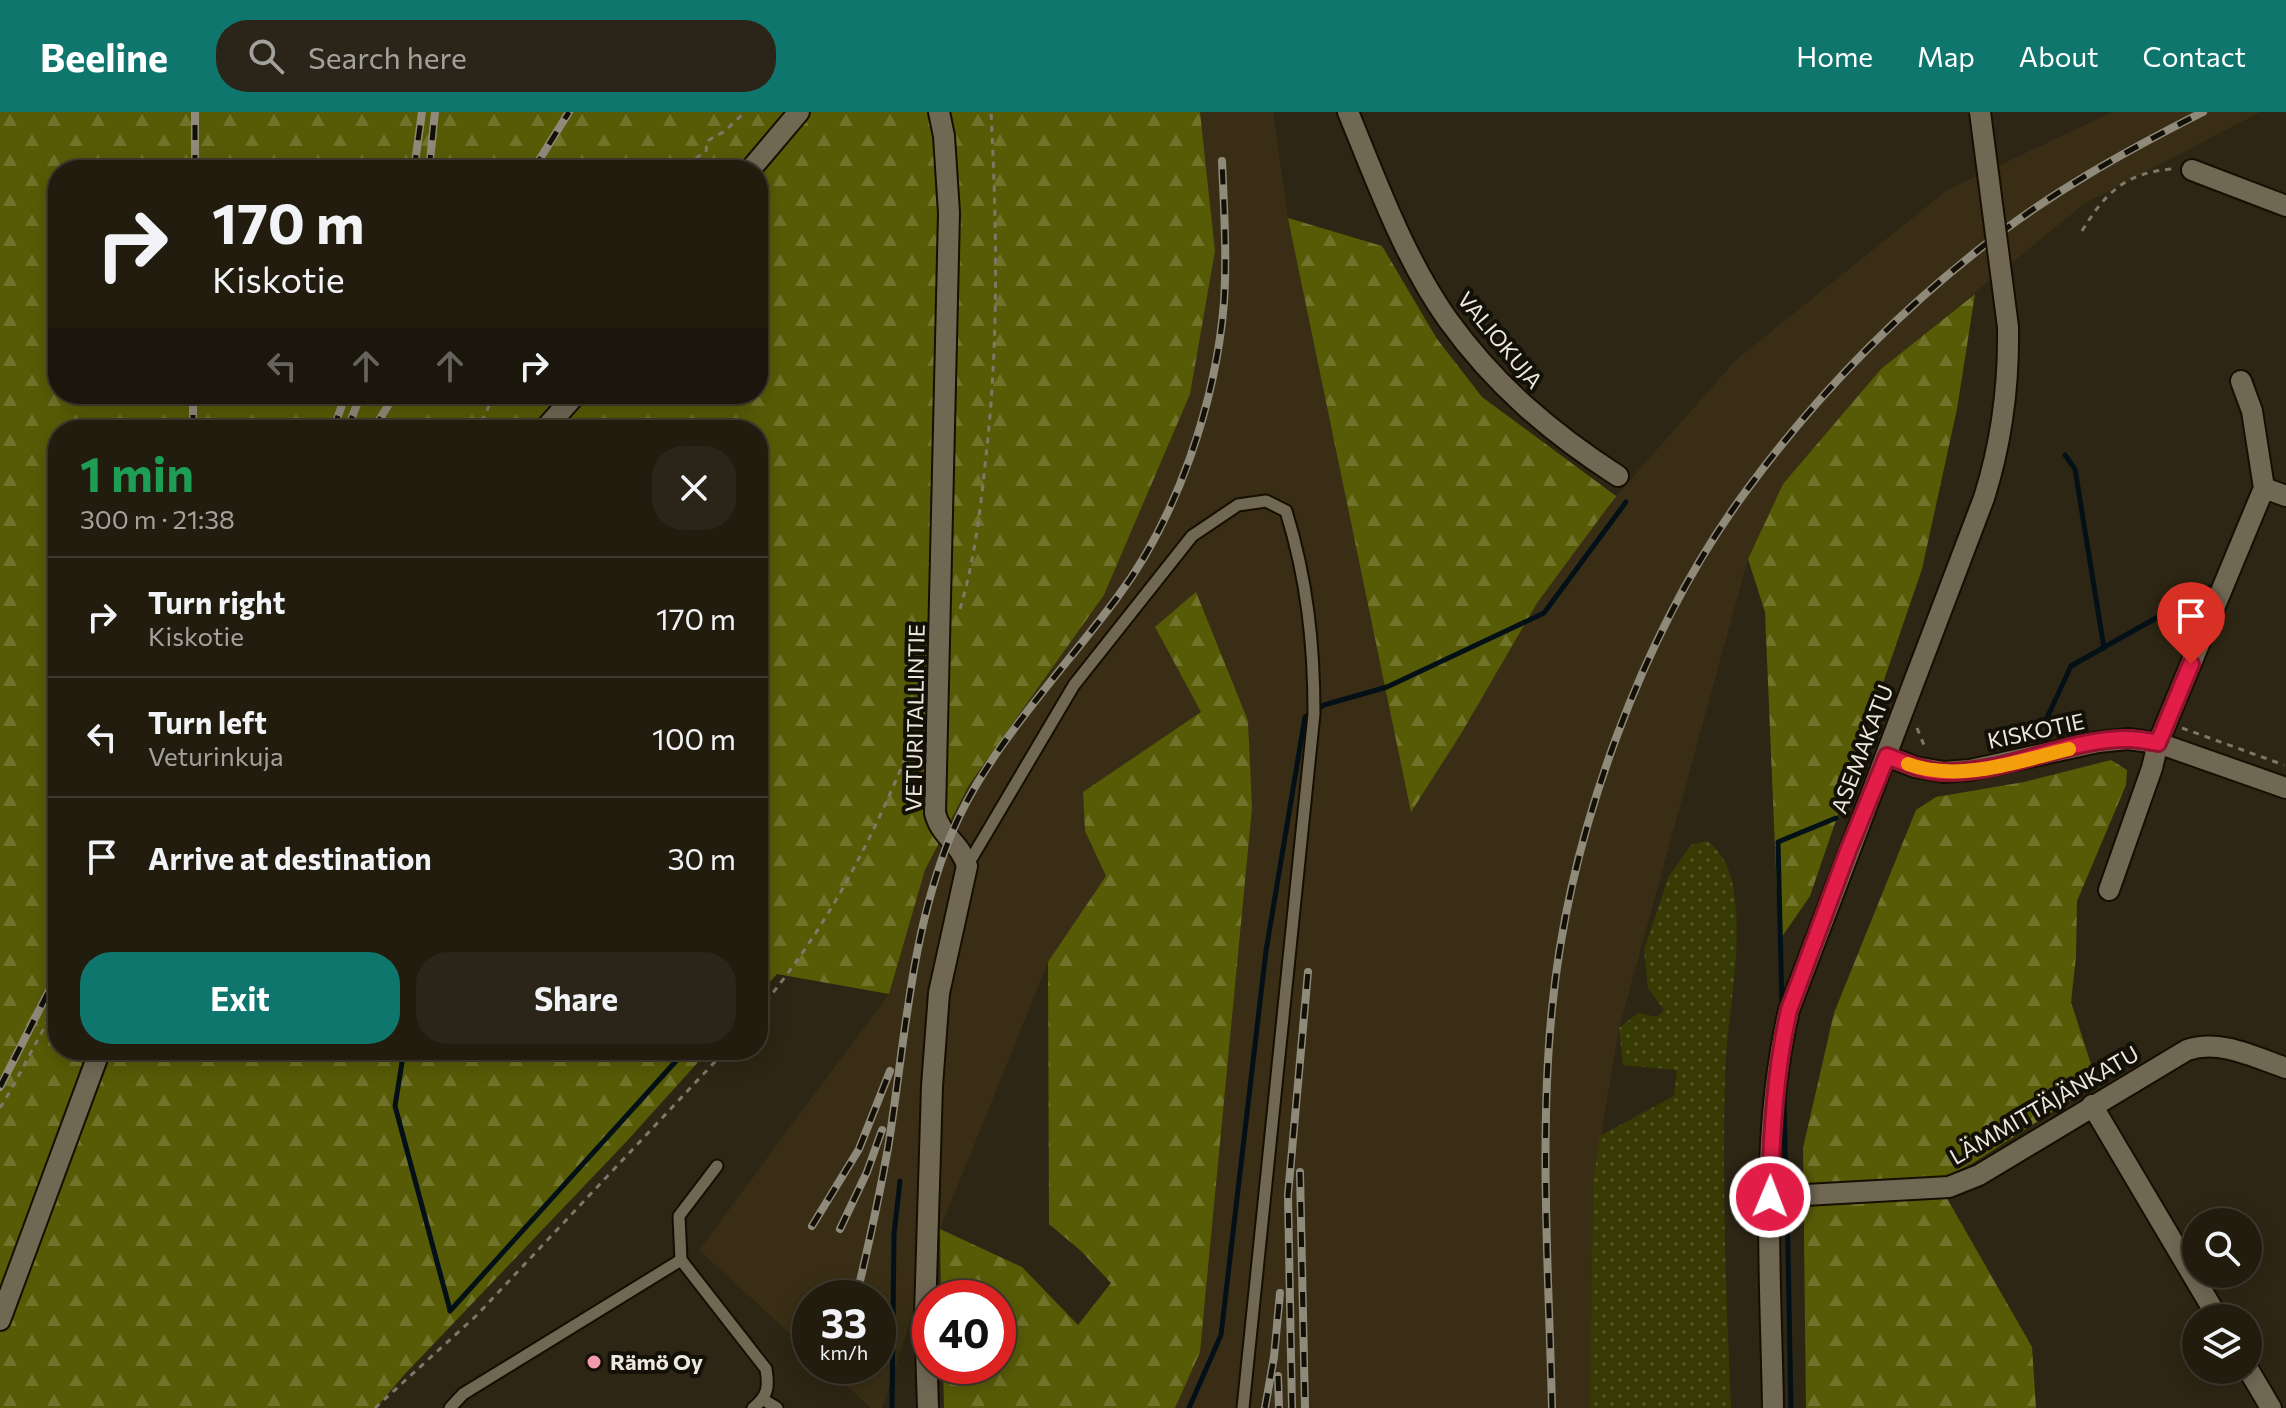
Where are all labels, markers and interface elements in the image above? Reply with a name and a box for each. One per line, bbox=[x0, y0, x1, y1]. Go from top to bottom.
search box bbox=[216, 20, 776, 92]
text: Beeline bbox=[40, 33, 168, 80]
icon: search bbox=[244, 34, 288, 78]
text: Search here bbox=[308, 38, 467, 75]
text: Home bbox=[1796, 39, 1873, 73]
text: Map bbox=[1917, 39, 1975, 73]
text: About bbox=[2019, 39, 2099, 73]
text: Contact bbox=[2143, 39, 2246, 73]
text: 170 m bbox=[212, 187, 365, 256]
icon: right bbox=[80, 192, 184, 296]
text: Kiskotie bbox=[212, 256, 345, 300]
street label: VALIOKUJA bbox=[1452, 286, 1549, 393]
icon: left bbox=[260, 344, 304, 388]
icon: ahead bbox=[344, 344, 388, 388]
icon: ahead bbox=[428, 344, 472, 388]
icon: right bbox=[512, 344, 556, 388]
text: 1 min bbox=[80, 443, 194, 502]
button: close bbox=[652, 446, 736, 530]
text: 300 m · 21:38 bbox=[80, 503, 235, 534]
pin bbox=[2157, 582, 2225, 664]
text: Turn right bbox=[148, 583, 285, 620]
icon: arrive bbox=[2169, 594, 2213, 638]
icon: right bbox=[80, 595, 124, 639]
text: 170 m bbox=[656, 599, 736, 636]
text: Kiskotie bbox=[148, 620, 244, 651]
street label: VETURITALLINTIE bbox=[899, 624, 930, 812]
street label: ASEMAKATU bbox=[1825, 681, 1898, 817]
text: Turn left bbox=[148, 703, 267, 740]
street label: KISKOTIE bbox=[1985, 707, 2087, 754]
icon: left bbox=[80, 715, 124, 759]
text: 100 m bbox=[652, 719, 736, 756]
text: Veturinkuja bbox=[148, 740, 284, 771]
icon: arrive bbox=[80, 835, 124, 879]
text: Arrive at destination bbox=[148, 839, 432, 876]
text: 30 m bbox=[667, 839, 736, 876]
button: Exit bbox=[80, 952, 400, 1044]
button: Share bbox=[416, 952, 736, 1044]
street label: LÄMMITTÄJÄNKATU bbox=[1944, 1039, 2143, 1170]
position arrow bbox=[1728, 1155, 1812, 1239]
map controls bbox=[2182, 1208, 2262, 1384]
button: search bbox=[2182, 1208, 2262, 1288]
speed limit sign: 40 bbox=[912, 1280, 1016, 1384]
text: 33 bbox=[821, 1297, 867, 1346]
button: layers bbox=[2182, 1304, 2262, 1384]
text: km/h bbox=[820, 1340, 868, 1364]
place label: Rämö Oy bbox=[610, 1348, 703, 1375]
marker: Rämö Oy bbox=[585, 1353, 603, 1371]

